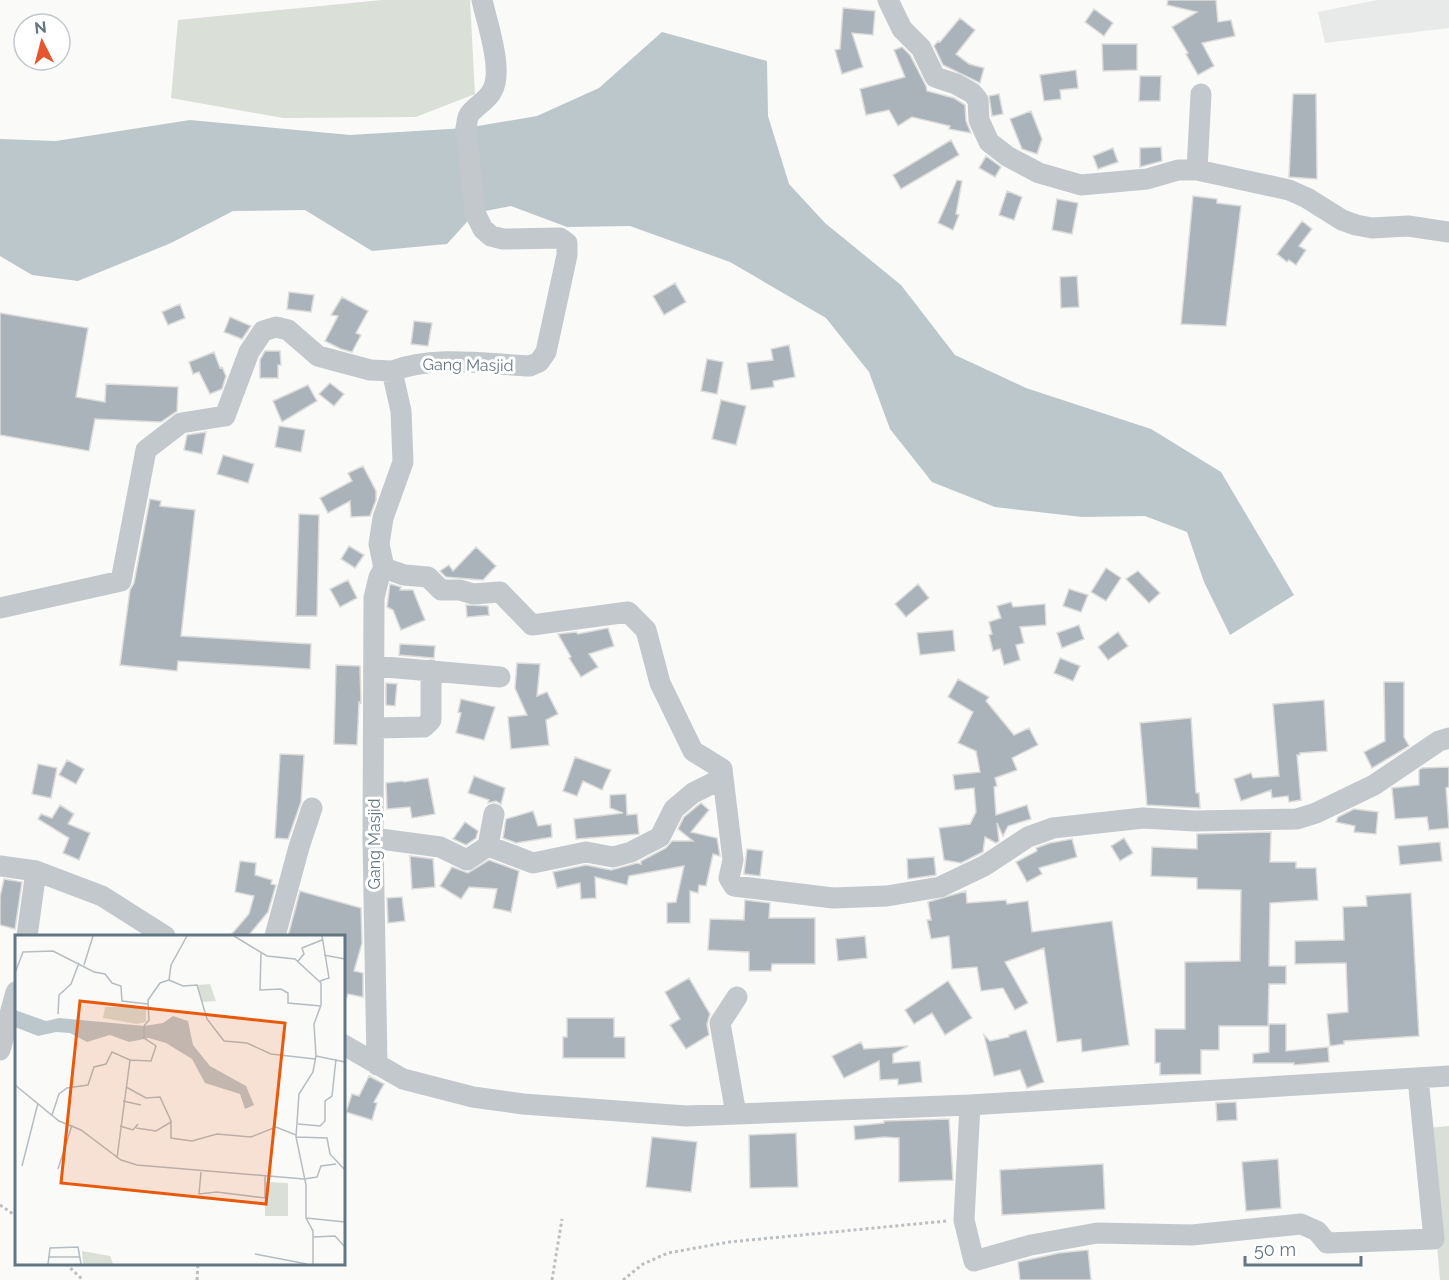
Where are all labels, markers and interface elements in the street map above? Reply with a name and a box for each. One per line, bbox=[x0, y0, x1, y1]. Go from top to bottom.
north arrow bbox=[12, 12, 72, 72]
text: N bbox=[33, 17, 48, 38]
street label: Gang Masjid bbox=[422, 355, 514, 375]
street label: Gang Masjid bbox=[365, 799, 384, 889]
inset map bbox=[15, 935, 345, 1265]
scale bar bbox=[1245, 1229, 1360, 1267]
text: 50 m bbox=[1254, 1239, 1296, 1260]

